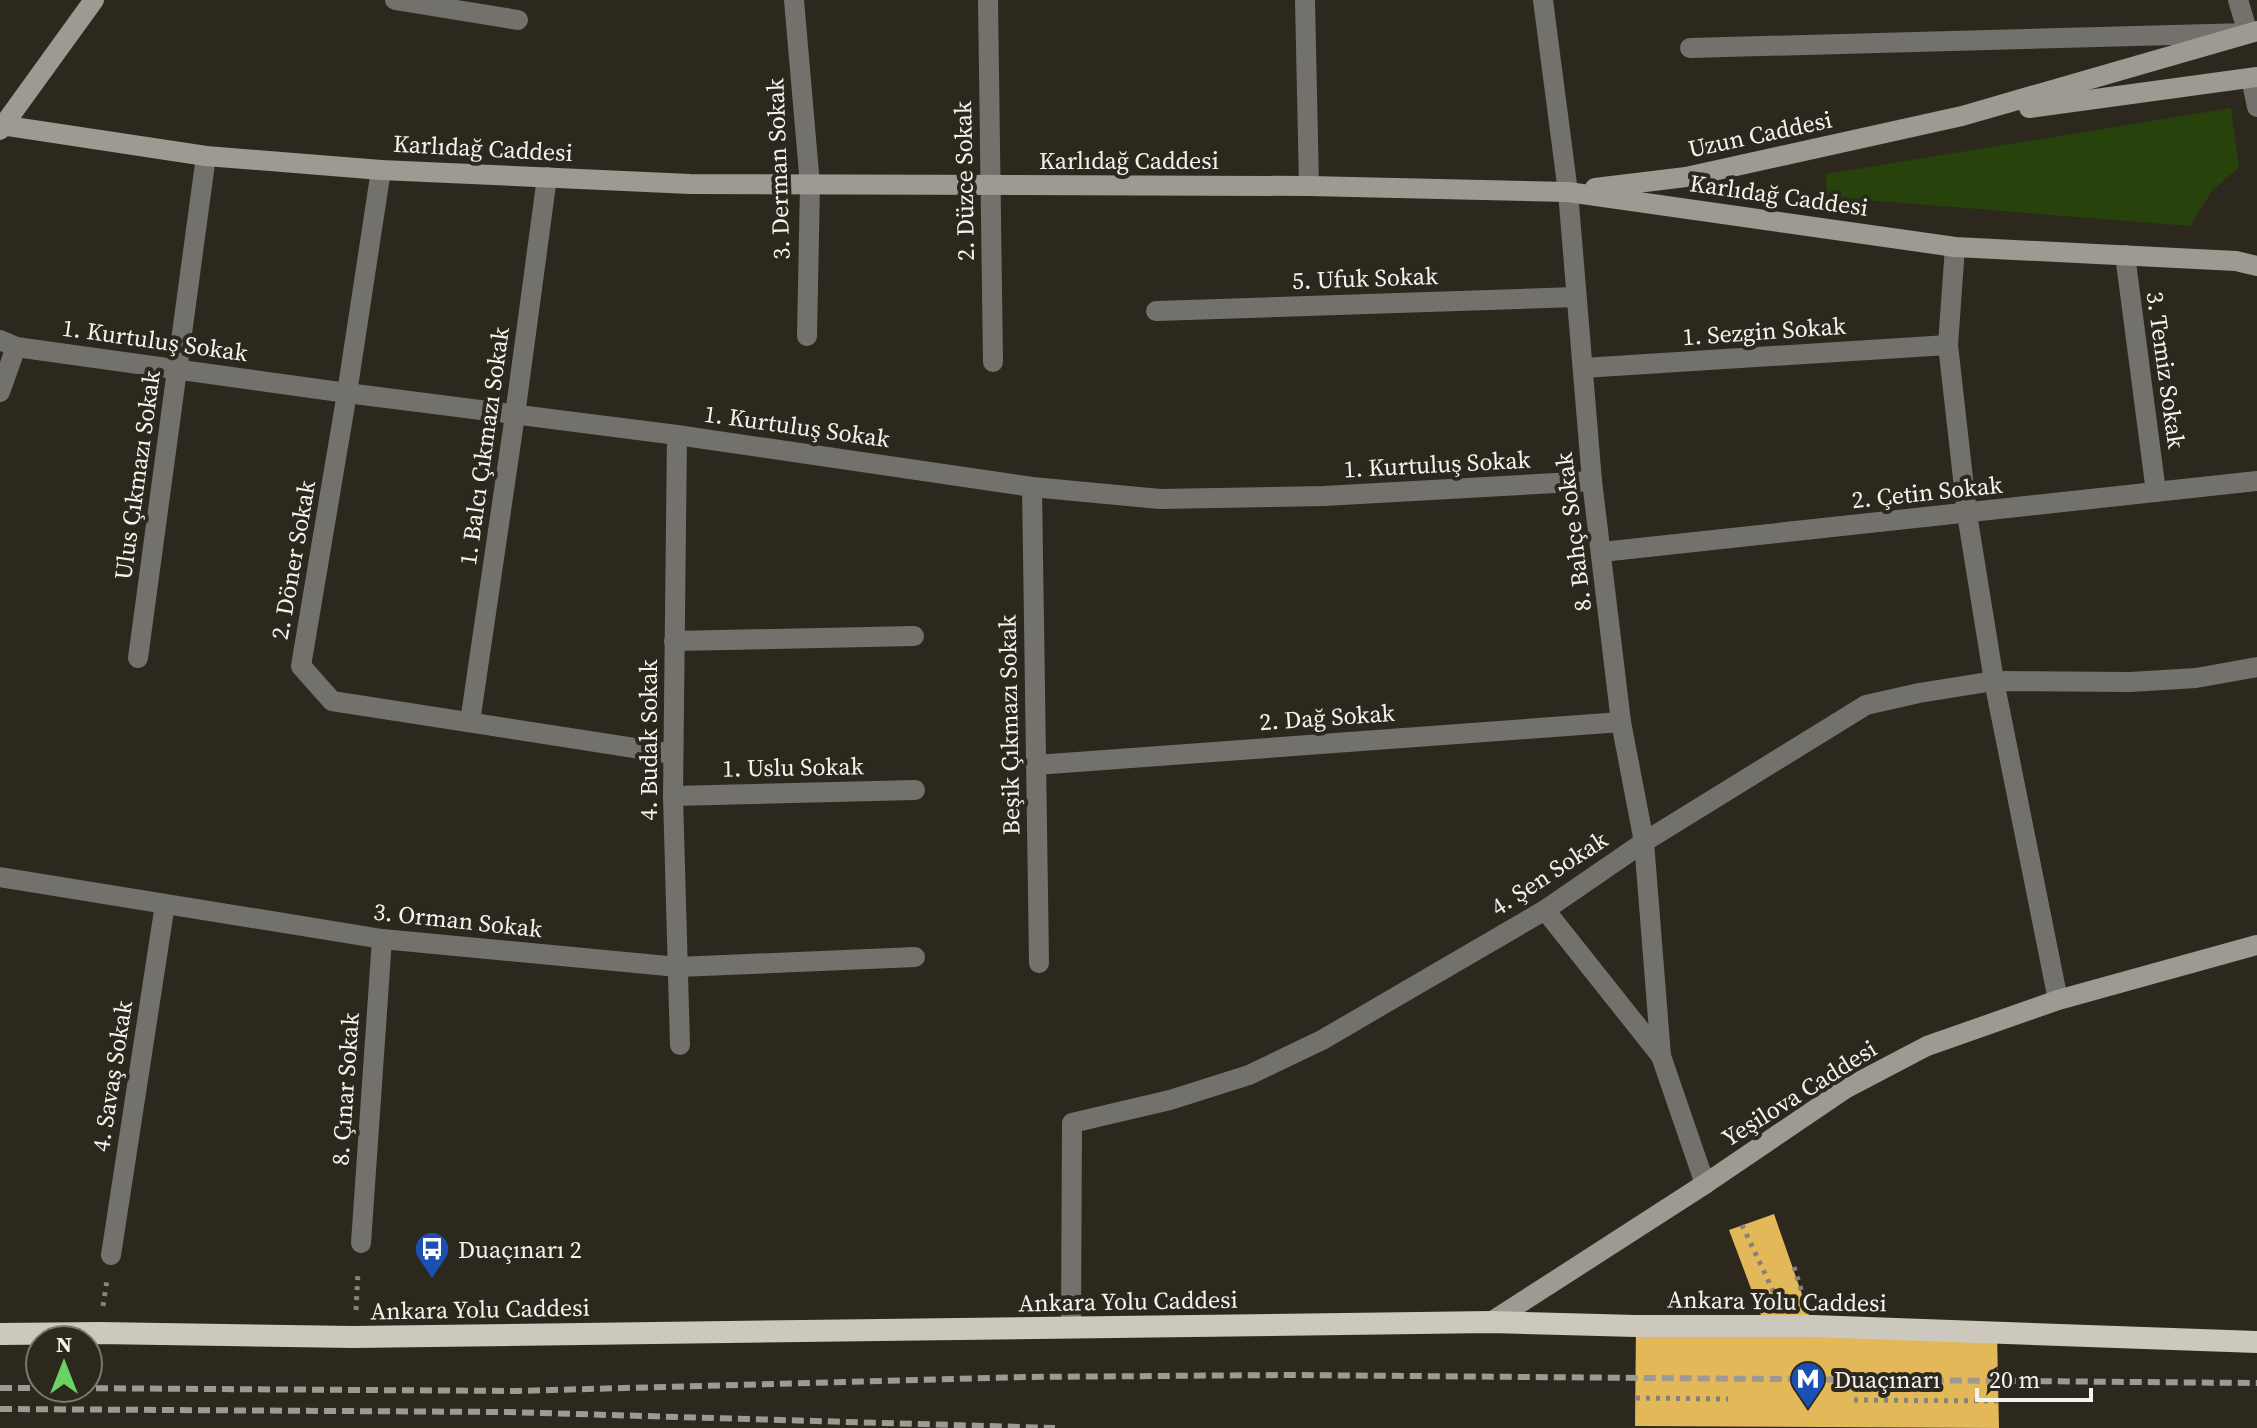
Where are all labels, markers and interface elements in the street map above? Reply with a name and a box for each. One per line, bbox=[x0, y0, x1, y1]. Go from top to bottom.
street label: 3. Derman Sokak bbox=[758, 77, 798, 260]
street label: 2. Düzce Sokak bbox=[946, 100, 982, 261]
street label: Uzun Caddesi bbox=[1685, 103, 1835, 165]
street label: Karlıdağ Caddesi bbox=[392, 127, 574, 169]
street label: Karlıdağ Caddesi bbox=[1039, 144, 1219, 177]
street label: Karlıdağ Caddesi bbox=[1688, 166, 1870, 224]
street label: 5. Ufuk Sokak bbox=[1291, 259, 1440, 297]
street label: 3. Temiz Sokak bbox=[2139, 289, 2193, 452]
street label: 1. Sezgin Sokak bbox=[1681, 309, 1848, 353]
street label: 1. Kurtuluş Sokak bbox=[60, 311, 251, 369]
street label: 1. Balcı Çıkmazı Sokak bbox=[451, 324, 517, 567]
street label: Ulus Çıkmazı Sokak bbox=[106, 367, 168, 582]
street label: 1. Kurtuluş Sokak bbox=[702, 397, 893, 455]
street label: 1. Kurtuluş Sokak bbox=[1343, 443, 1532, 485]
street label: 8. Bahçe Sokak bbox=[1547, 450, 1599, 613]
street label: 2. Çetin Sokak bbox=[1850, 468, 2005, 516]
street label: 2. Döner Sokak bbox=[263, 477, 323, 642]
street label: Beşik Çıkmazı Sokak bbox=[991, 614, 1027, 835]
street label: 4. Budak Sokak bbox=[632, 659, 665, 821]
street label: 2. Dağ Sokak bbox=[1258, 696, 1397, 738]
street label: 1. Uslu Sokak bbox=[722, 749, 865, 785]
street label: 4. Şen Sokak bbox=[1484, 822, 1615, 923]
street label: 3. Orman Sokak bbox=[372, 895, 545, 945]
street label: 4. Savaş Sokak bbox=[84, 997, 140, 1154]
street label: 8. Çınar Sokak bbox=[323, 1011, 367, 1167]
street label: Yeşilova Caddesi bbox=[1715, 1032, 1883, 1154]
bus stop icon: Duaçınarı 2 bbox=[413, 1230, 451, 1280]
place label: Duaçınarı 2 bbox=[458, 1233, 582, 1266]
street label: Ankara Yolu Caddesi bbox=[1018, 1283, 1238, 1319]
street label: Ankara Yolu Caddesi bbox=[1667, 1283, 1887, 1319]
street label: Ankara Yolu Caddesi bbox=[370, 1291, 590, 1327]
north arrow bbox=[24, 1324, 104, 1404]
text: N bbox=[56, 1329, 72, 1359]
scale bar bbox=[1977, 1352, 2091, 1402]
metro station icon: Duaçınarı bbox=[1789, 1360, 1827, 1410]
place label: Duaçınarı bbox=[1834, 1363, 1940, 1396]
text: 20 m bbox=[1989, 1363, 2040, 1396]

